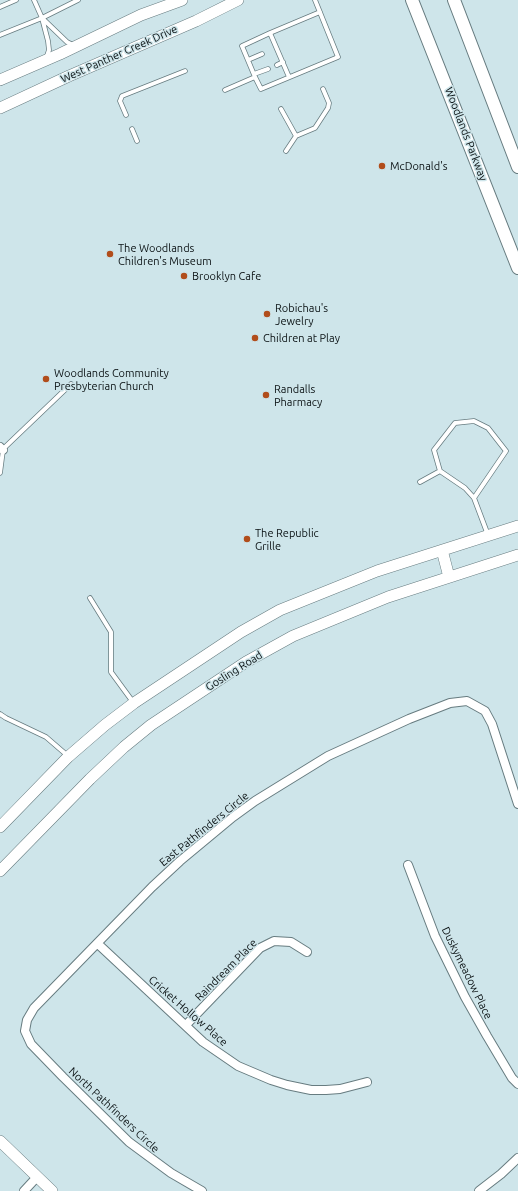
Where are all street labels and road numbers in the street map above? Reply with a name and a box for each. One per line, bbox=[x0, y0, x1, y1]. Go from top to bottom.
street label: West Panther Creek Drive bbox=[58, 22, 180, 86]
street label: Woodlands Parkway bbox=[442, 85, 490, 183]
street label: Gosling Road bbox=[203, 648, 265, 694]
street label: East Pathfinders Circle bbox=[157, 789, 251, 869]
street label: Duskymeadow Place bbox=[439, 925, 495, 1021]
street label: Raindream Place bbox=[192, 936, 260, 1004]
street label: Cricket Hollow Place bbox=[146, 973, 230, 1049]
street label: North Pathfinders Circle bbox=[66, 1065, 162, 1155]

